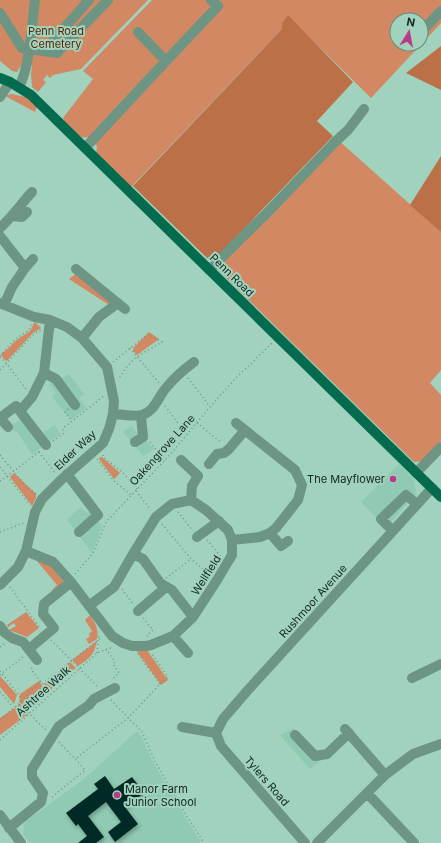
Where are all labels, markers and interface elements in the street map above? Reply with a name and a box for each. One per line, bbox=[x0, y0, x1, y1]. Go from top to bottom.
north arrow bbox=[389, 12, 429, 52]
text: N bbox=[405, 15, 416, 30]
park label: Penn Road Cemetery bbox=[28, 24, 84, 51]
street label: Penn Road bbox=[207, 251, 257, 299]
street label: Oakengrove Lane bbox=[126, 411, 198, 489]
street label: Elder Way bbox=[51, 427, 99, 473]
place label: The Mayflower bbox=[307, 472, 385, 486]
marker: The Mayflower bbox=[388, 474, 398, 484]
street label: Wellfield bbox=[188, 552, 224, 598]
street label: Rushmoor Avenue bbox=[276, 561, 350, 641]
street label: Ashtree Walk bbox=[13, 663, 73, 719]
street label: Tylers Road bbox=[242, 753, 292, 809]
place label: Manor Farm Junior School bbox=[125, 782, 196, 809]
marker: Manor Farm Junior School bbox=[112, 790, 122, 800]

